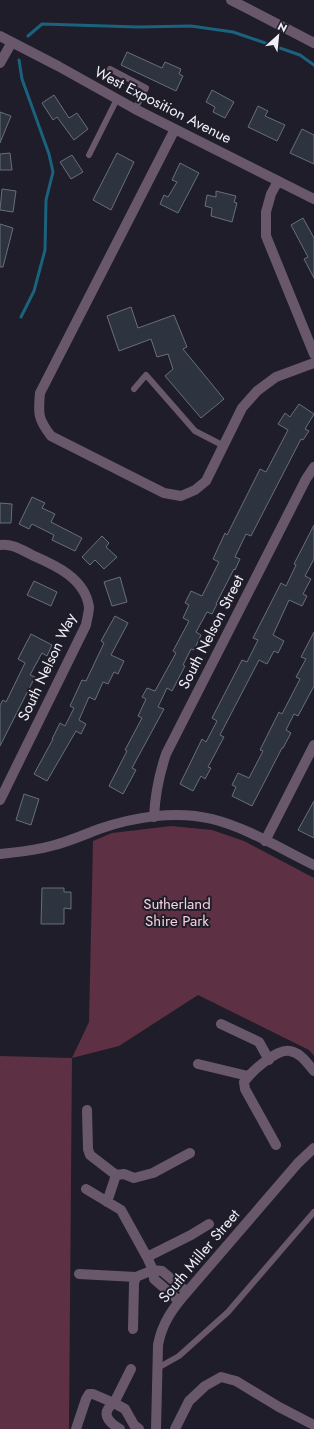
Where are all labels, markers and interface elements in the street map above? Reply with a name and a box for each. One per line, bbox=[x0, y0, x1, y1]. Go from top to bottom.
north arrow bbox=[258, 16, 298, 56]
text: N bbox=[275, 18, 290, 36]
street label: West Exposition Avenue bbox=[90, 61, 236, 149]
street label: South Nelson Street bbox=[173, 571, 249, 693]
street label: South Nelson Way bbox=[12, 609, 82, 725]
park label: Sutherland Shire Park bbox=[143, 893, 211, 932]
street label: South Miller Street bbox=[153, 1204, 245, 1308]

